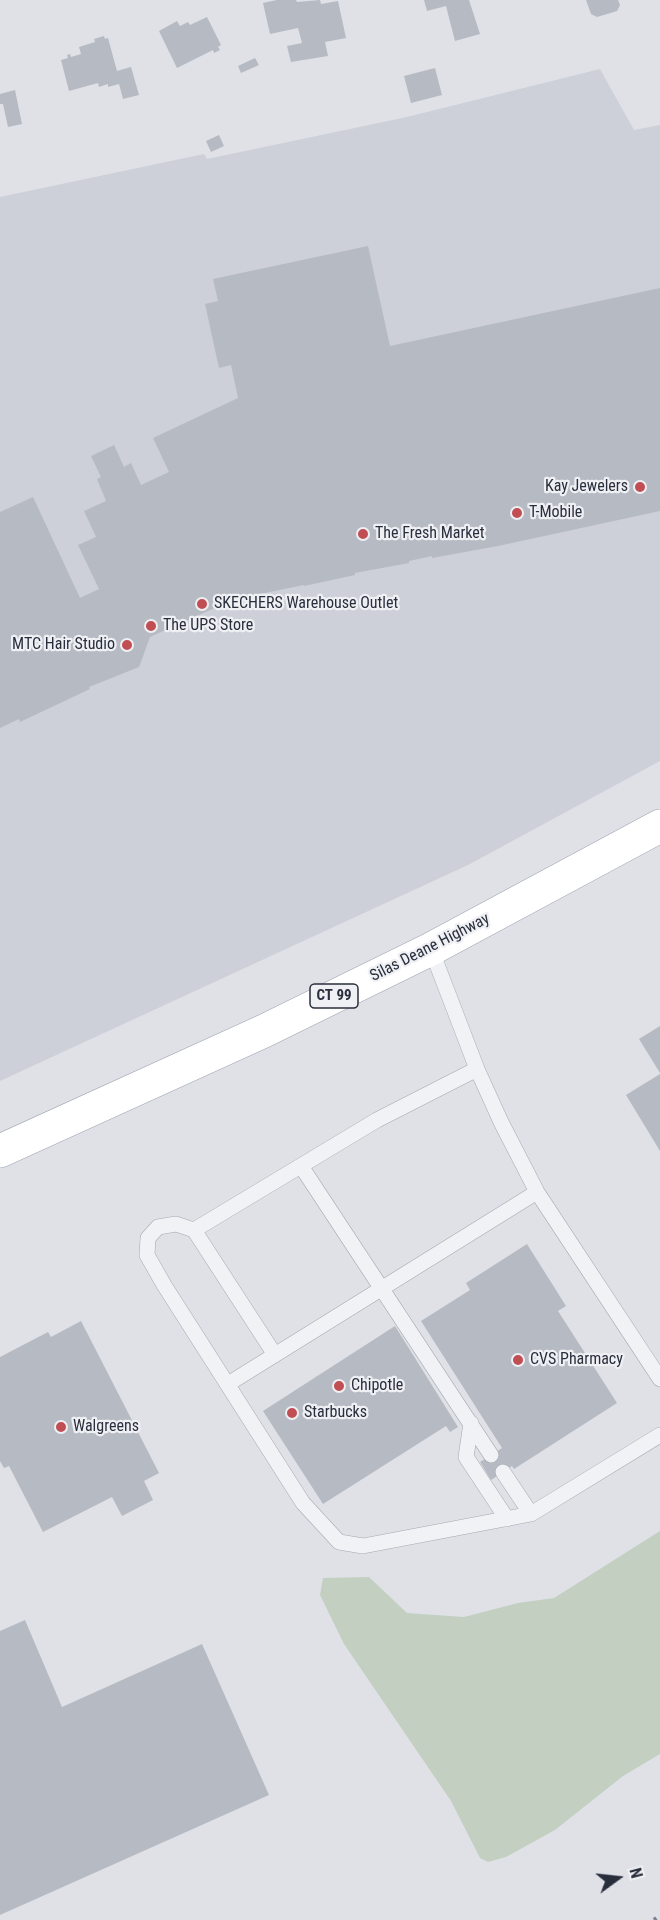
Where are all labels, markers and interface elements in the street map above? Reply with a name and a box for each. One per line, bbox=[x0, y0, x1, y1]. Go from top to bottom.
place label: Kay Jewelers bbox=[545, 477, 628, 497]
marker: Kay Jewelers bbox=[633, 480, 647, 494]
place label: T-Mobile bbox=[529, 503, 582, 523]
marker: T-Mobile bbox=[510, 506, 524, 520]
place label: The Fresh Market bbox=[375, 524, 485, 544]
marker: The Fresh Market bbox=[356, 527, 370, 541]
place label: SKECHERS Warehouse Outlet bbox=[214, 594, 398, 614]
marker: SKECHERS Warehouse Outlet bbox=[195, 597, 209, 611]
place label: The UPS Store bbox=[163, 616, 253, 636]
marker: The UPS Store bbox=[144, 619, 158, 633]
place label: MTC Hair Studio bbox=[12, 635, 115, 655]
marker: MTC Hair Studio bbox=[120, 638, 134, 652]
street label: Silas Deane Highway bbox=[367, 910, 493, 986]
road number: CT 99 bbox=[310, 984, 358, 1008]
place label: CVS Pharmacy bbox=[530, 1350, 623, 1370]
marker: CVS Pharmacy bbox=[511, 1353, 525, 1367]
place label: Chipotle bbox=[351, 1376, 403, 1396]
marker: Chipotle bbox=[332, 1379, 346, 1393]
place label: Starbucks bbox=[304, 1403, 367, 1423]
marker: Starbucks bbox=[285, 1406, 299, 1420]
place label: Walgreens bbox=[73, 1417, 139, 1437]
marker: Walgreens bbox=[54, 1420, 68, 1434]
north arrow bbox=[588, 1848, 648, 1908]
text: N bbox=[625, 1866, 646, 1880]

